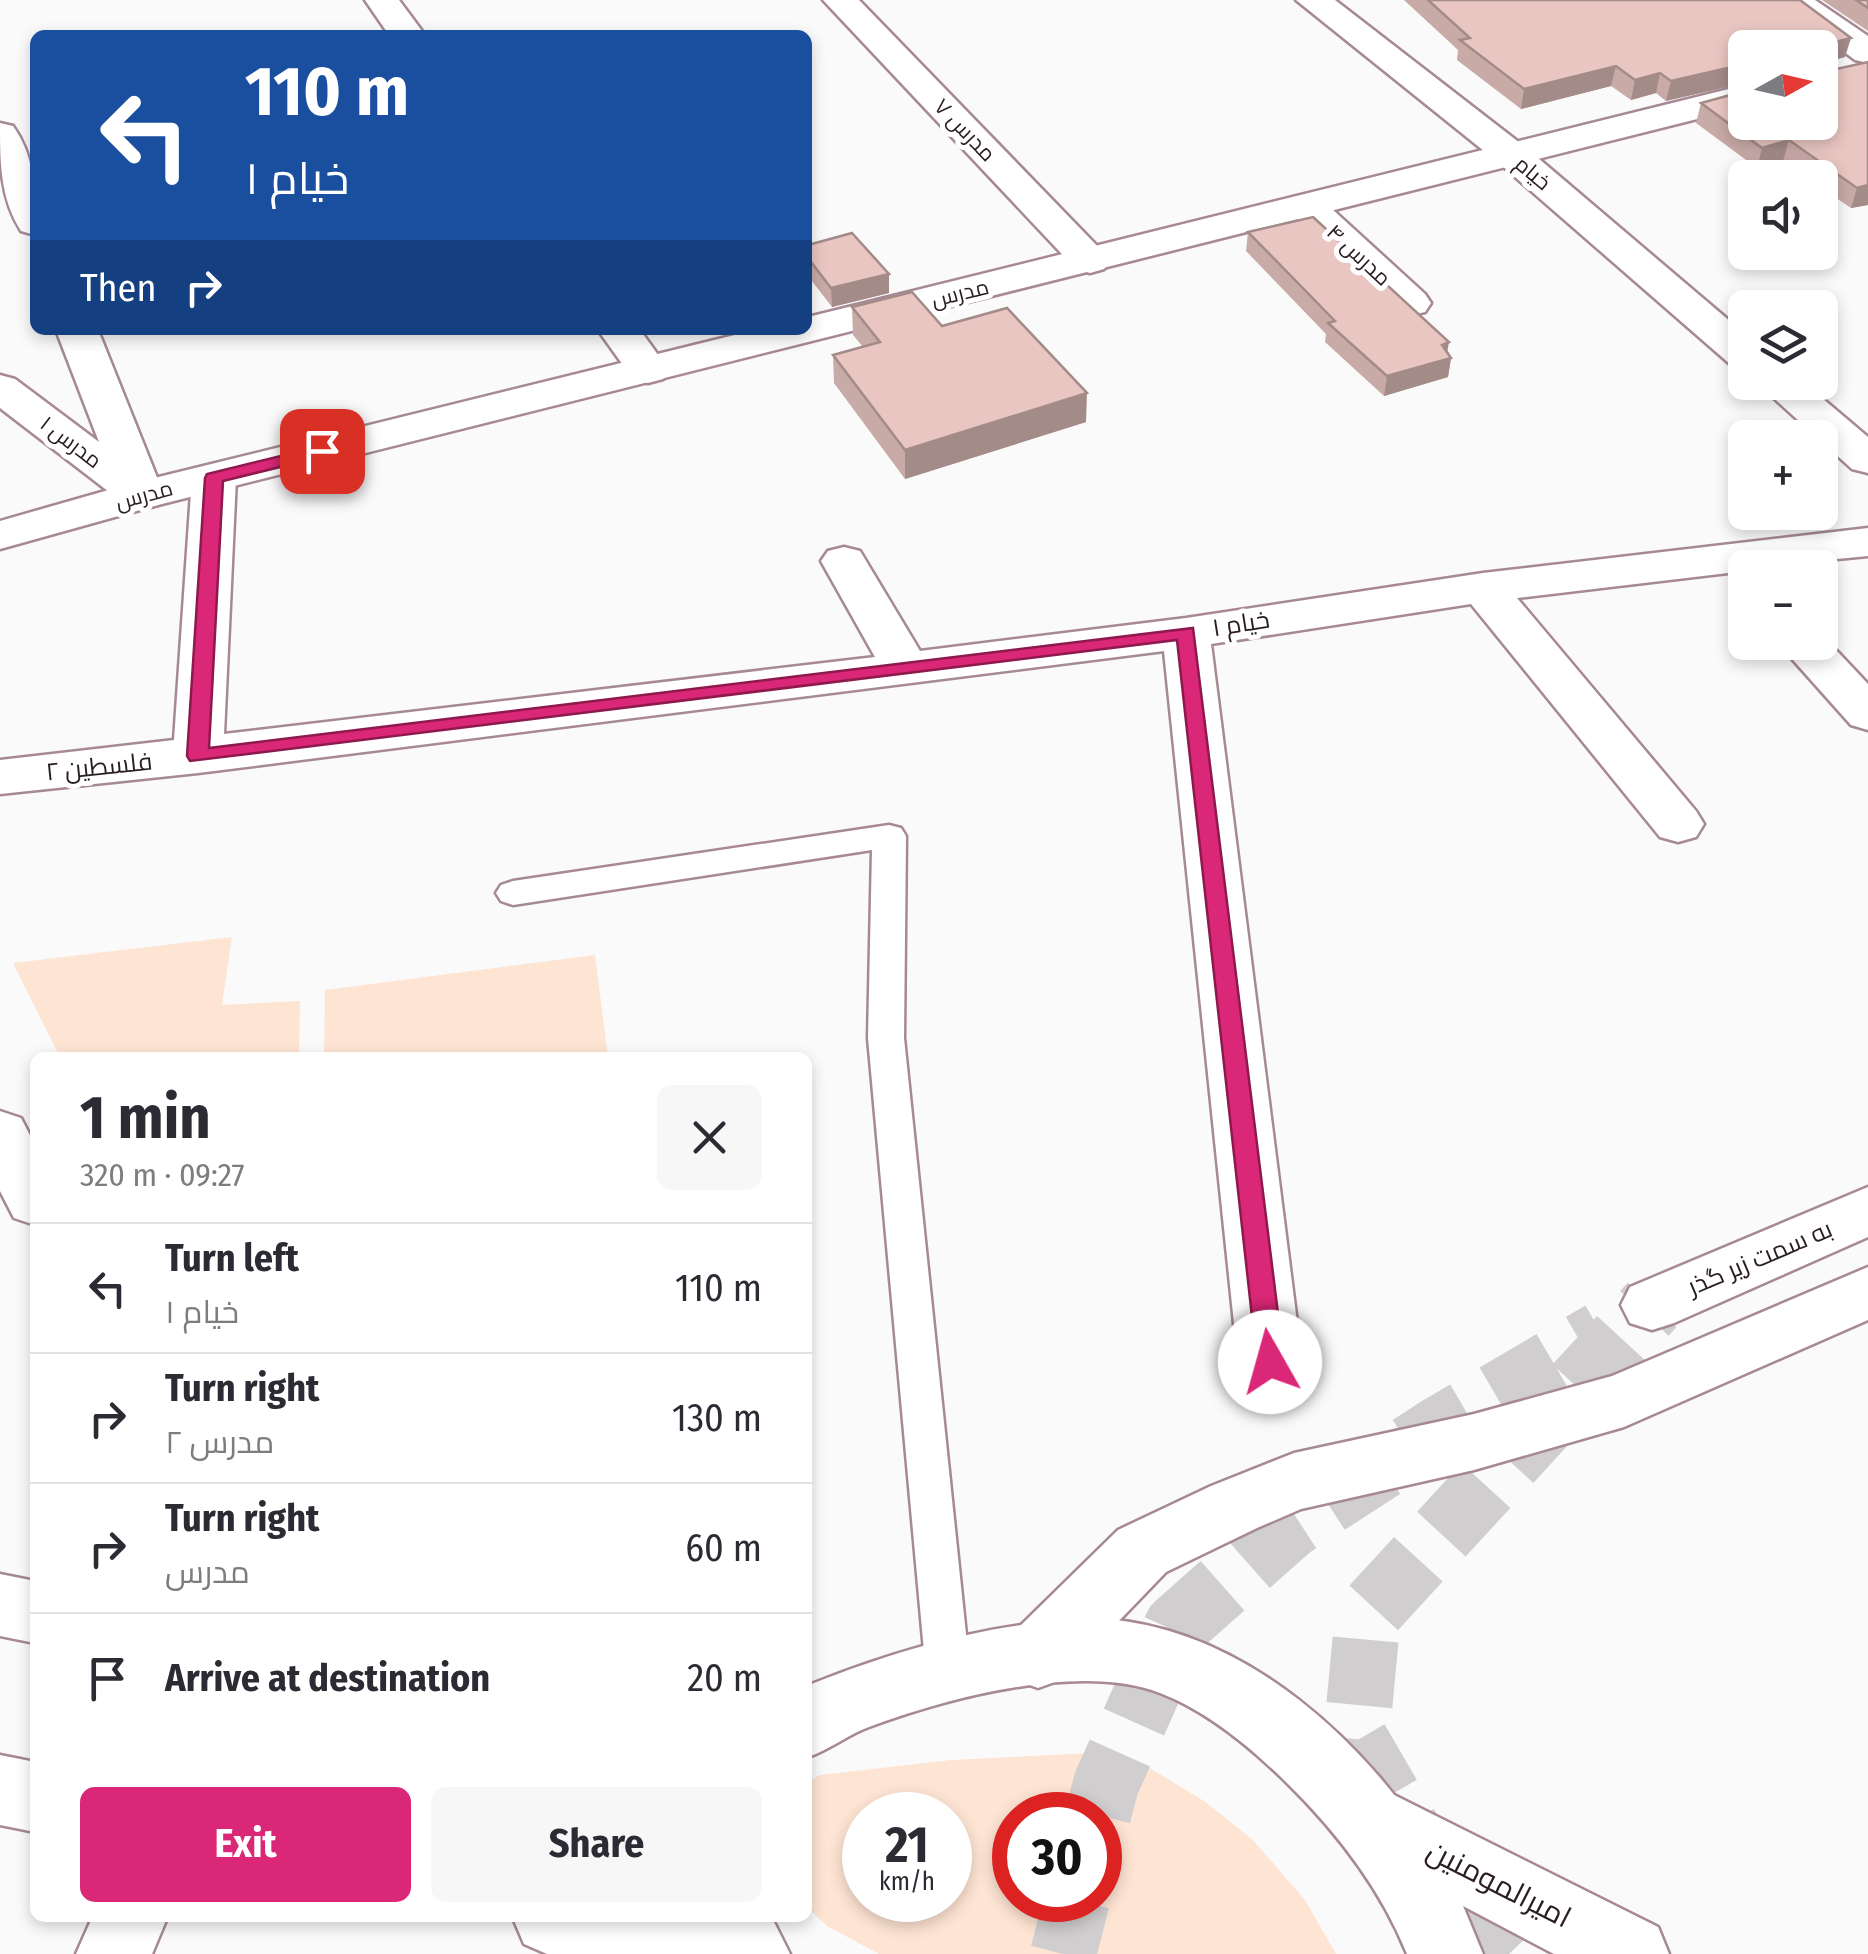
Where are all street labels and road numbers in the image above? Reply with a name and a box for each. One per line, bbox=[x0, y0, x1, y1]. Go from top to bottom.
street label: مدرس ۷ bbox=[928, 93, 1002, 167]
street label: خیام bbox=[1508, 150, 1557, 197]
street label: مدرس ۴ bbox=[1321, 218, 1397, 292]
street label: مدرس bbox=[928, 273, 992, 313]
street label: مدرس ۱ bbox=[35, 410, 107, 474]
street label: مدرس bbox=[112, 474, 176, 516]
street label: خیام ۱ bbox=[1210, 605, 1272, 645]
street label: فلسطین ۲ bbox=[44, 746, 154, 788]
street label: به سمت زیر گذر bbox=[1681, 1214, 1837, 1303]
street label: امیرالمومنین bbox=[1421, 1832, 1577, 1936]

